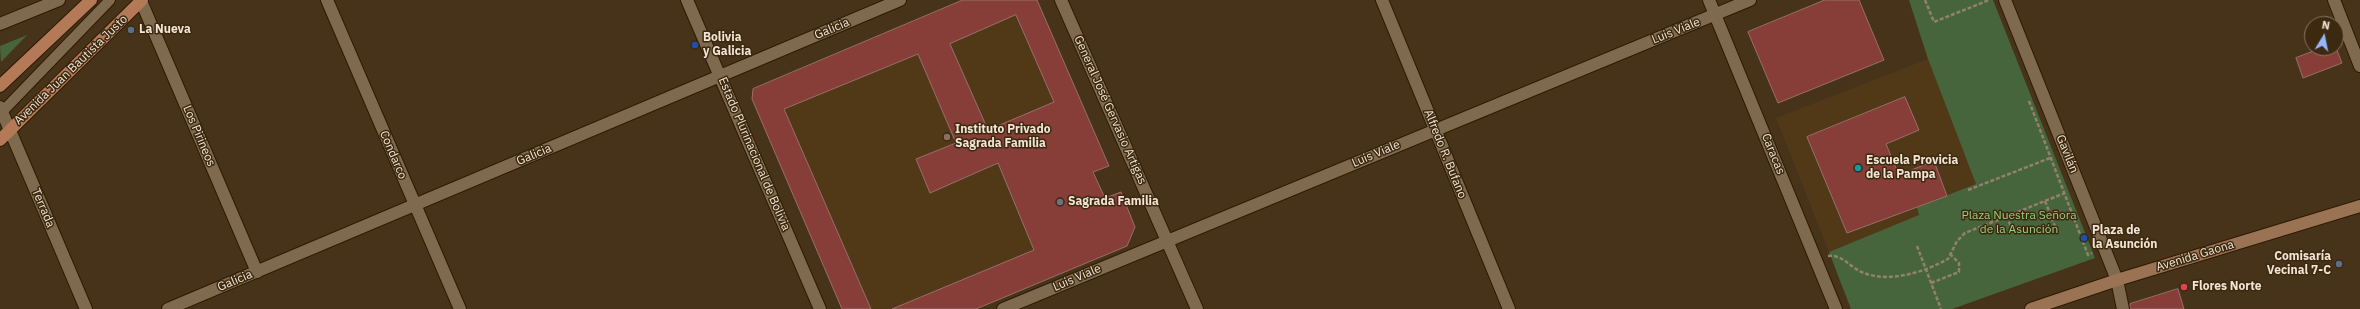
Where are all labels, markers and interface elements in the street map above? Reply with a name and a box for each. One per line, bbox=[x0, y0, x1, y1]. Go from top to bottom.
street label: Avenida Juan Bautista Justo bbox=[11, 12, 131, 128]
street label: Galicia bbox=[812, 15, 852, 43]
street label: Luis Viale bbox=[1650, 15, 1702, 47]
north arrow bbox=[2304, 16, 2344, 56]
text: N bbox=[2321, 18, 2331, 33]
place label: La Nueva bbox=[139, 23, 191, 37]
marker: La Nueva bbox=[126, 25, 136, 35]
place label: Bolivia y Galicia bbox=[703, 31, 751, 59]
street label: General José Gervasio Artigas bbox=[1071, 33, 1149, 187]
marker: Bolivia y Galicia bbox=[690, 40, 700, 50]
street label: Estado Plurinacional de Bolivia bbox=[715, 75, 793, 233]
street label: Los Pirineos bbox=[180, 103, 218, 169]
street label: Alfredo R. Bufano bbox=[1421, 107, 1469, 201]
place label: Instituto Privado Sagrada Familia bbox=[955, 123, 1050, 151]
street label: Condarco bbox=[376, 129, 410, 181]
street label: Caracas bbox=[1758, 131, 1788, 177]
marker: Instituto Privado Sagrada Familia bbox=[942, 132, 952, 142]
street label: Gavilán bbox=[2053, 133, 2081, 175]
street label: Luis Viale bbox=[1350, 137, 1402, 171]
street label: Galicia bbox=[514, 141, 554, 169]
place label: Escuela Provicia de la Pampa bbox=[1866, 154, 1958, 182]
marker: Escuela Provicia de la Pampa bbox=[1853, 163, 1863, 173]
street label: Terrada bbox=[28, 186, 58, 230]
place label: Sagrada Familia bbox=[1068, 195, 1159, 209]
marker: Sagrada Familia bbox=[1055, 197, 1065, 207]
park label: Plaza Nuestra Señora de la Asunción bbox=[1961, 209, 2077, 237]
place label: Plaza de la Asunción bbox=[2092, 224, 2157, 252]
marker: Plaza de la Asunción bbox=[2079, 233, 2089, 243]
street label: Avenida Gaona bbox=[2154, 237, 2236, 275]
place label: Comisaría Vecinal 7-C bbox=[2267, 250, 2331, 278]
marker: Comisaría Vecinal 7-C bbox=[2334, 259, 2344, 269]
street label: Luis Viale bbox=[1051, 261, 1103, 295]
street label: Galicia bbox=[215, 267, 255, 295]
place label: Flores Norte bbox=[2192, 280, 2261, 294]
marker: Flores Norte bbox=[2179, 282, 2189, 292]

